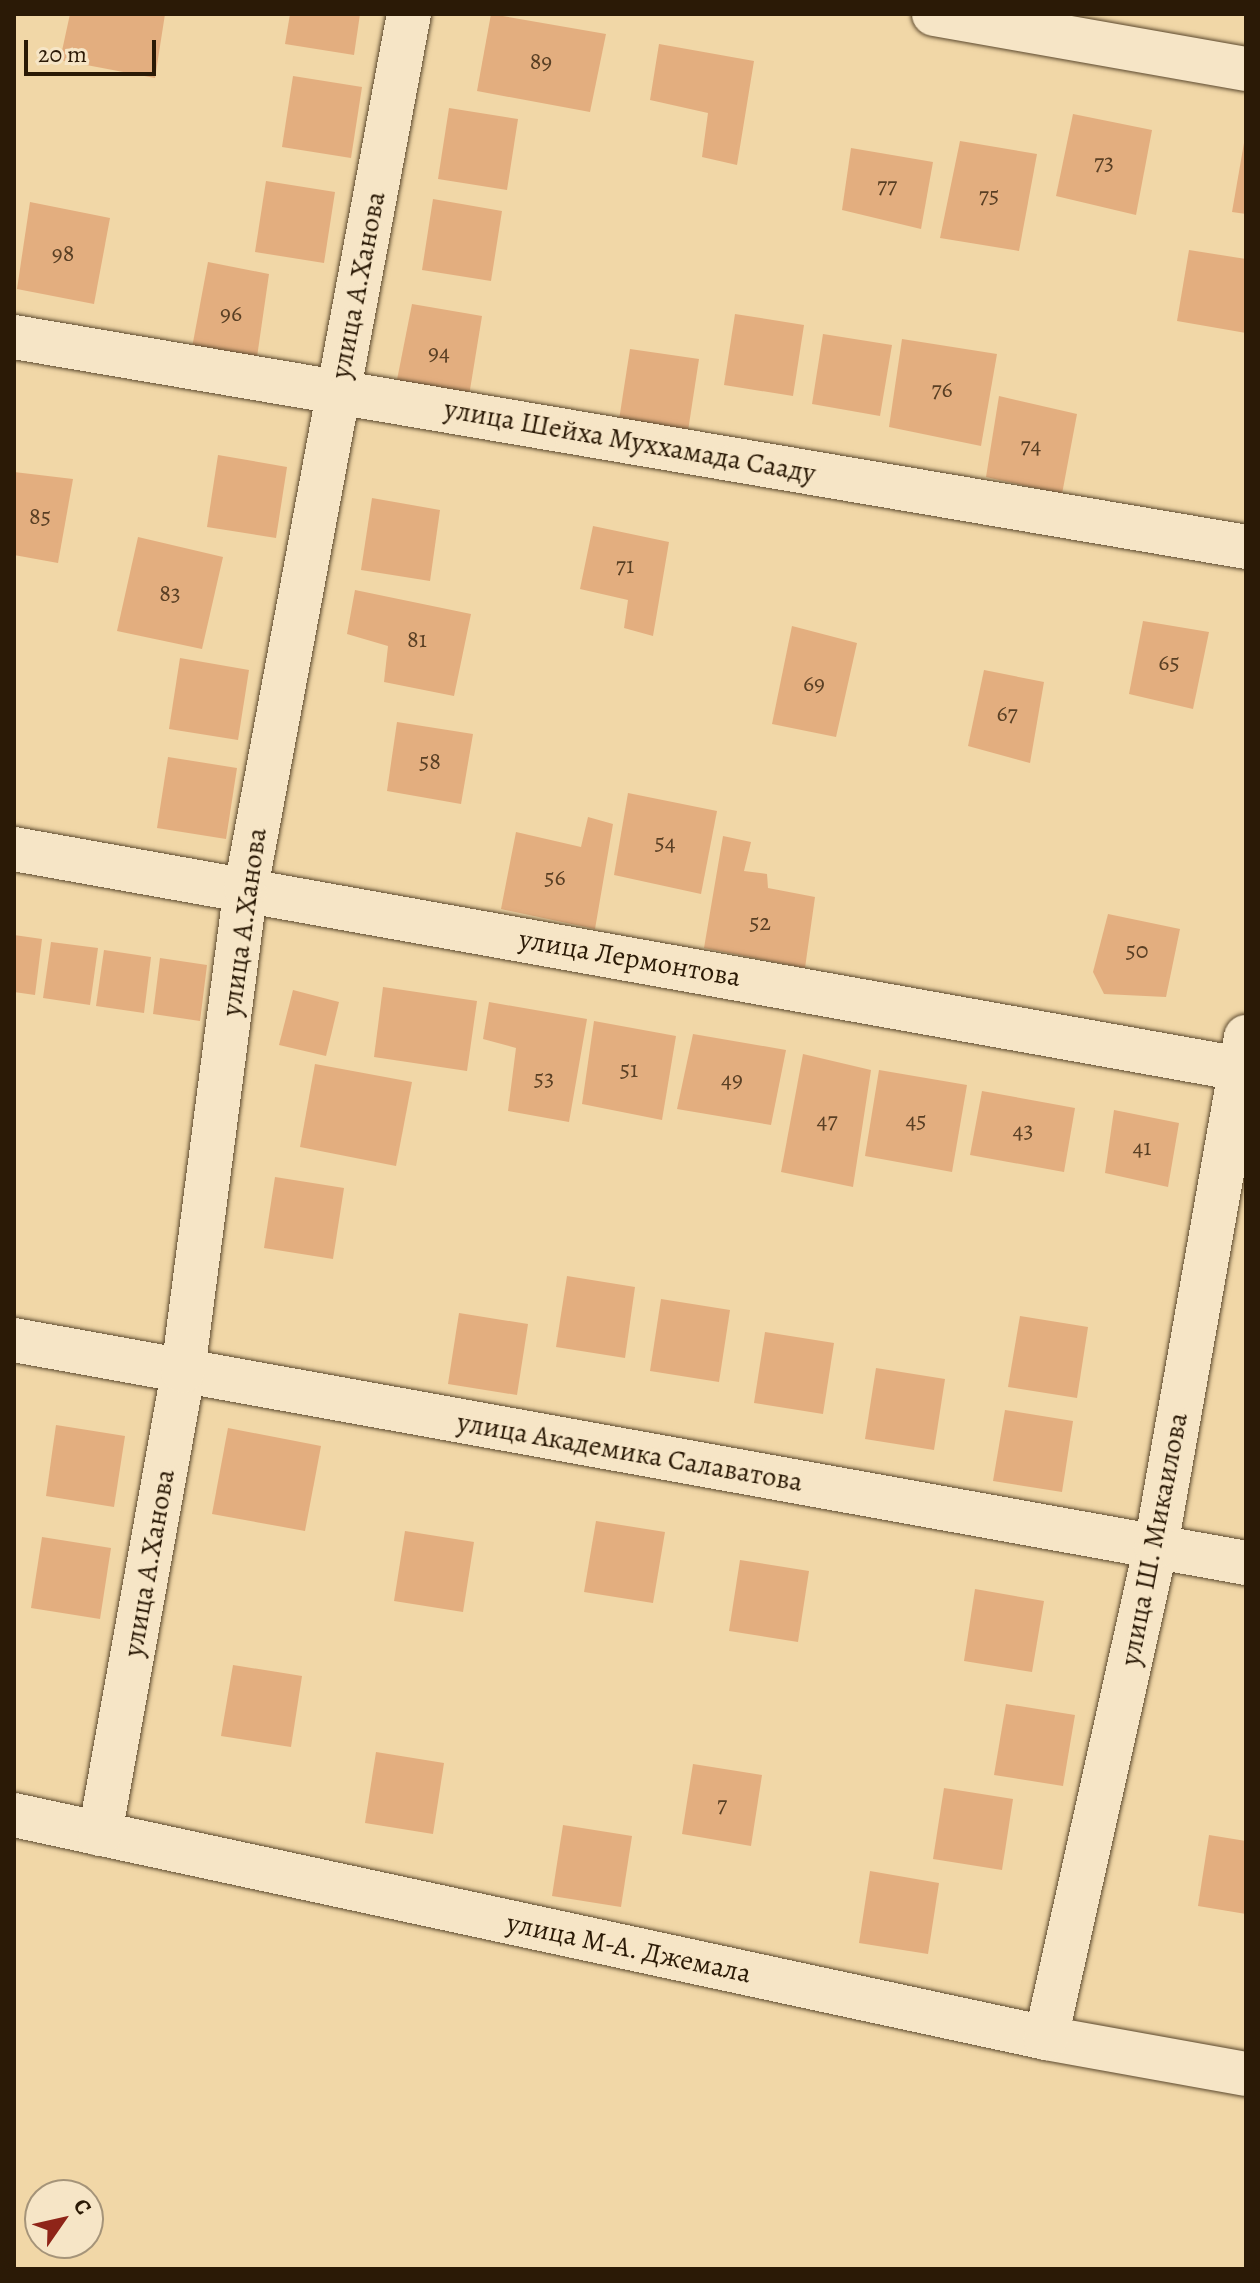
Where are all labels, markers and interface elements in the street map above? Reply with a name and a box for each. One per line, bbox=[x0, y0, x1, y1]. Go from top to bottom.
scale bar bbox=[28, 24, 160, 74]
text: 20 m bbox=[38, 38, 87, 70]
house number: 89 bbox=[530, 48, 552, 76]
house number: 73 bbox=[1094, 149, 1114, 177]
house number: 77 bbox=[877, 172, 897, 200]
house number: 75 bbox=[979, 182, 999, 210]
street label: улица А.Ханова bbox=[323, 189, 393, 381]
house number: 98 bbox=[52, 240, 74, 268]
house number: 96 bbox=[220, 300, 242, 328]
house number: 94 bbox=[428, 339, 450, 367]
house number: 76 bbox=[931, 376, 953, 404]
street label: улица Шейха Муххамада Сааду bbox=[442, 392, 818, 490]
house number: 74 bbox=[1021, 432, 1041, 460]
house number: 85 bbox=[29, 503, 51, 531]
house number: 71 bbox=[616, 552, 634, 580]
house number: 83 bbox=[159, 580, 181, 608]
house number: 81 bbox=[407, 626, 427, 654]
house number: 65 bbox=[1158, 649, 1180, 677]
house number: 69 bbox=[803, 670, 825, 698]
house number: 67 bbox=[996, 700, 1018, 728]
house number: 58 bbox=[419, 748, 441, 776]
street label: улица А.Ханова bbox=[214, 826, 274, 1018]
house number: 54 bbox=[654, 829, 676, 857]
house number: 56 bbox=[544, 864, 566, 892]
house number: 52 bbox=[749, 909, 771, 937]
street label: улица Лермонтова bbox=[517, 922, 743, 994]
house number: 50 bbox=[1125, 937, 1149, 965]
house number: 51 bbox=[620, 1056, 638, 1084]
house number: 53 bbox=[534, 1065, 554, 1093]
house number: 49 bbox=[721, 1066, 743, 1094]
house number: 47 bbox=[817, 1107, 837, 1135]
house number: 45 bbox=[905, 1107, 927, 1135]
house number: 43 bbox=[1013, 1117, 1033, 1145]
house number: 41 bbox=[1132, 1134, 1152, 1162]
street label: улица Академика Салаватова bbox=[455, 1405, 805, 1499]
street label: улица Ш. Микаилова bbox=[1113, 1409, 1195, 1669]
street label: улица А.Ханова bbox=[116, 1467, 182, 1659]
house number: 7 bbox=[717, 1791, 727, 1819]
street label: улица М-А. Джемала bbox=[504, 1906, 754, 1990]
north arrow bbox=[24, 2179, 104, 2259]
text: С bbox=[66, 2193, 98, 2221]

